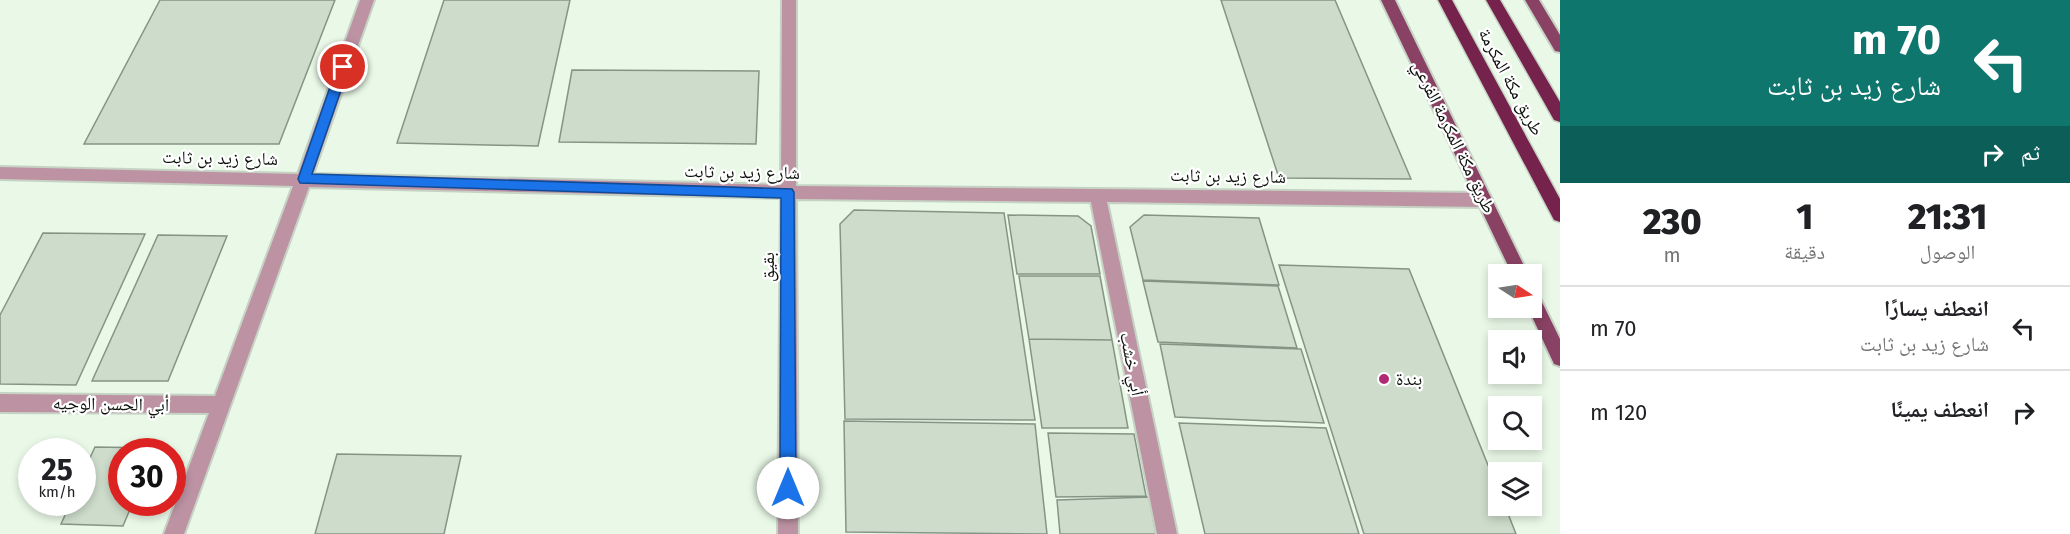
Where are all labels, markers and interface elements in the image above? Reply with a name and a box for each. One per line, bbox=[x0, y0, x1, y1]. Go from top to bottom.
text: 70 m bbox=[1852, 15, 1941, 65]
icon: left bbox=[1962, 24, 2040, 102]
street label: طريق مكة المكرمة bbox=[1473, 25, 1549, 139]
pin bbox=[317, 41, 368, 92]
icon: arrive bbox=[326, 50, 359, 83]
street label: طريق مكة المكرمة الفرعي bbox=[1404, 57, 1500, 218]
text: شارع زيد بن ثابت bbox=[1767, 70, 1941, 102]
icon: right bbox=[1976, 138, 2009, 171]
text: ثم bbox=[2021, 139, 2040, 166]
street label: شارع زيد بن ثابت bbox=[162, 146, 278, 170]
street label: شارع زيد بن ثابت bbox=[684, 160, 800, 184]
street label: شارع زيد بن ثابت bbox=[1170, 164, 1286, 188]
text: 1 bbox=[1796, 195, 1813, 239]
text: 21:31 bbox=[1908, 195, 1987, 239]
text: 230 bbox=[1643, 200, 1702, 244]
text: دقيقة bbox=[1784, 240, 1825, 264]
text: الوصول bbox=[1920, 240, 1975, 264]
text: m bbox=[1664, 243, 1681, 267]
street label: بقيق bbox=[757, 252, 779, 282]
north arrow bbox=[1488, 264, 1542, 318]
map controls bbox=[1488, 264, 1542, 516]
text: انعطف يسارًا bbox=[1884, 295, 1989, 322]
icon: left bbox=[2007, 312, 2040, 345]
text: 70 m bbox=[1590, 315, 1636, 342]
street label: أبي خشب bbox=[1112, 330, 1149, 398]
button: sound bbox=[1488, 330, 1542, 384]
text: شارع زيد بن ثابت bbox=[1860, 332, 1989, 356]
place label: بندة bbox=[1396, 368, 1422, 390]
marker: بندة bbox=[1377, 372, 1391, 386]
street label: أبي الحسن الوجيه bbox=[53, 392, 169, 420]
button: search bbox=[1488, 396, 1542, 450]
text: انعطف يمينًا bbox=[1890, 396, 1989, 423]
icon: right bbox=[2007, 396, 2040, 429]
text: 120 m bbox=[1590, 399, 1647, 426]
speed limit sign: 30 bbox=[108, 438, 186, 516]
text: 25 bbox=[41, 452, 73, 488]
position arrow bbox=[756, 456, 820, 520]
button: layers bbox=[1488, 462, 1542, 516]
text: km/h bbox=[38, 483, 76, 501]

